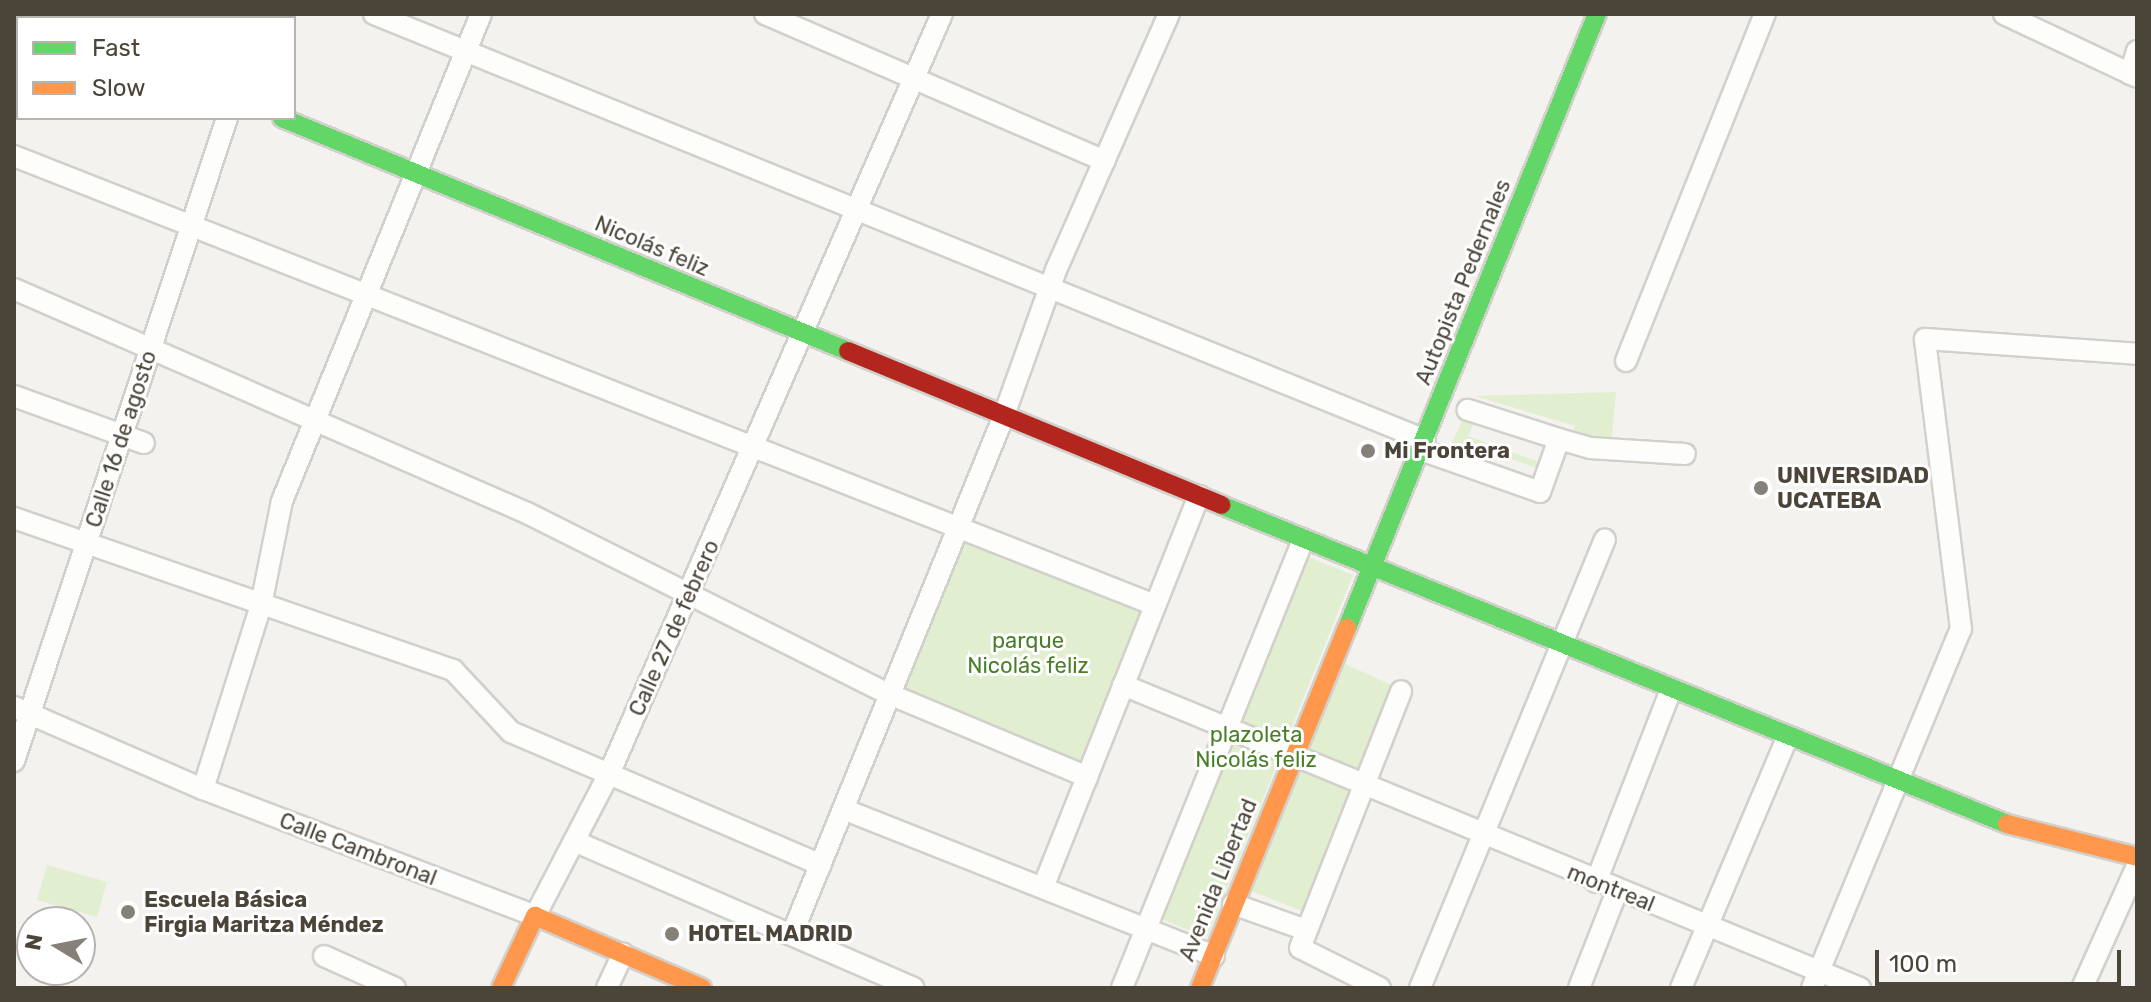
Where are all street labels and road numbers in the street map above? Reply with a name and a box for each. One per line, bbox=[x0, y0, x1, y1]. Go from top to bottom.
street label: Autopista Pedernales bbox=[1410, 175, 1516, 389]
street label: Nicolás feliz bbox=[591, 210, 713, 282]
street label: Calle 16 de agosto bbox=[80, 347, 162, 531]
street label: Calle 27 de febrero bbox=[623, 536, 725, 720]
street label: Avenida Libertad bbox=[1173, 795, 1263, 965]
street label: Calle Cambronal bbox=[276, 807, 440, 891]
street label: montreal bbox=[1563, 859, 1659, 917]

